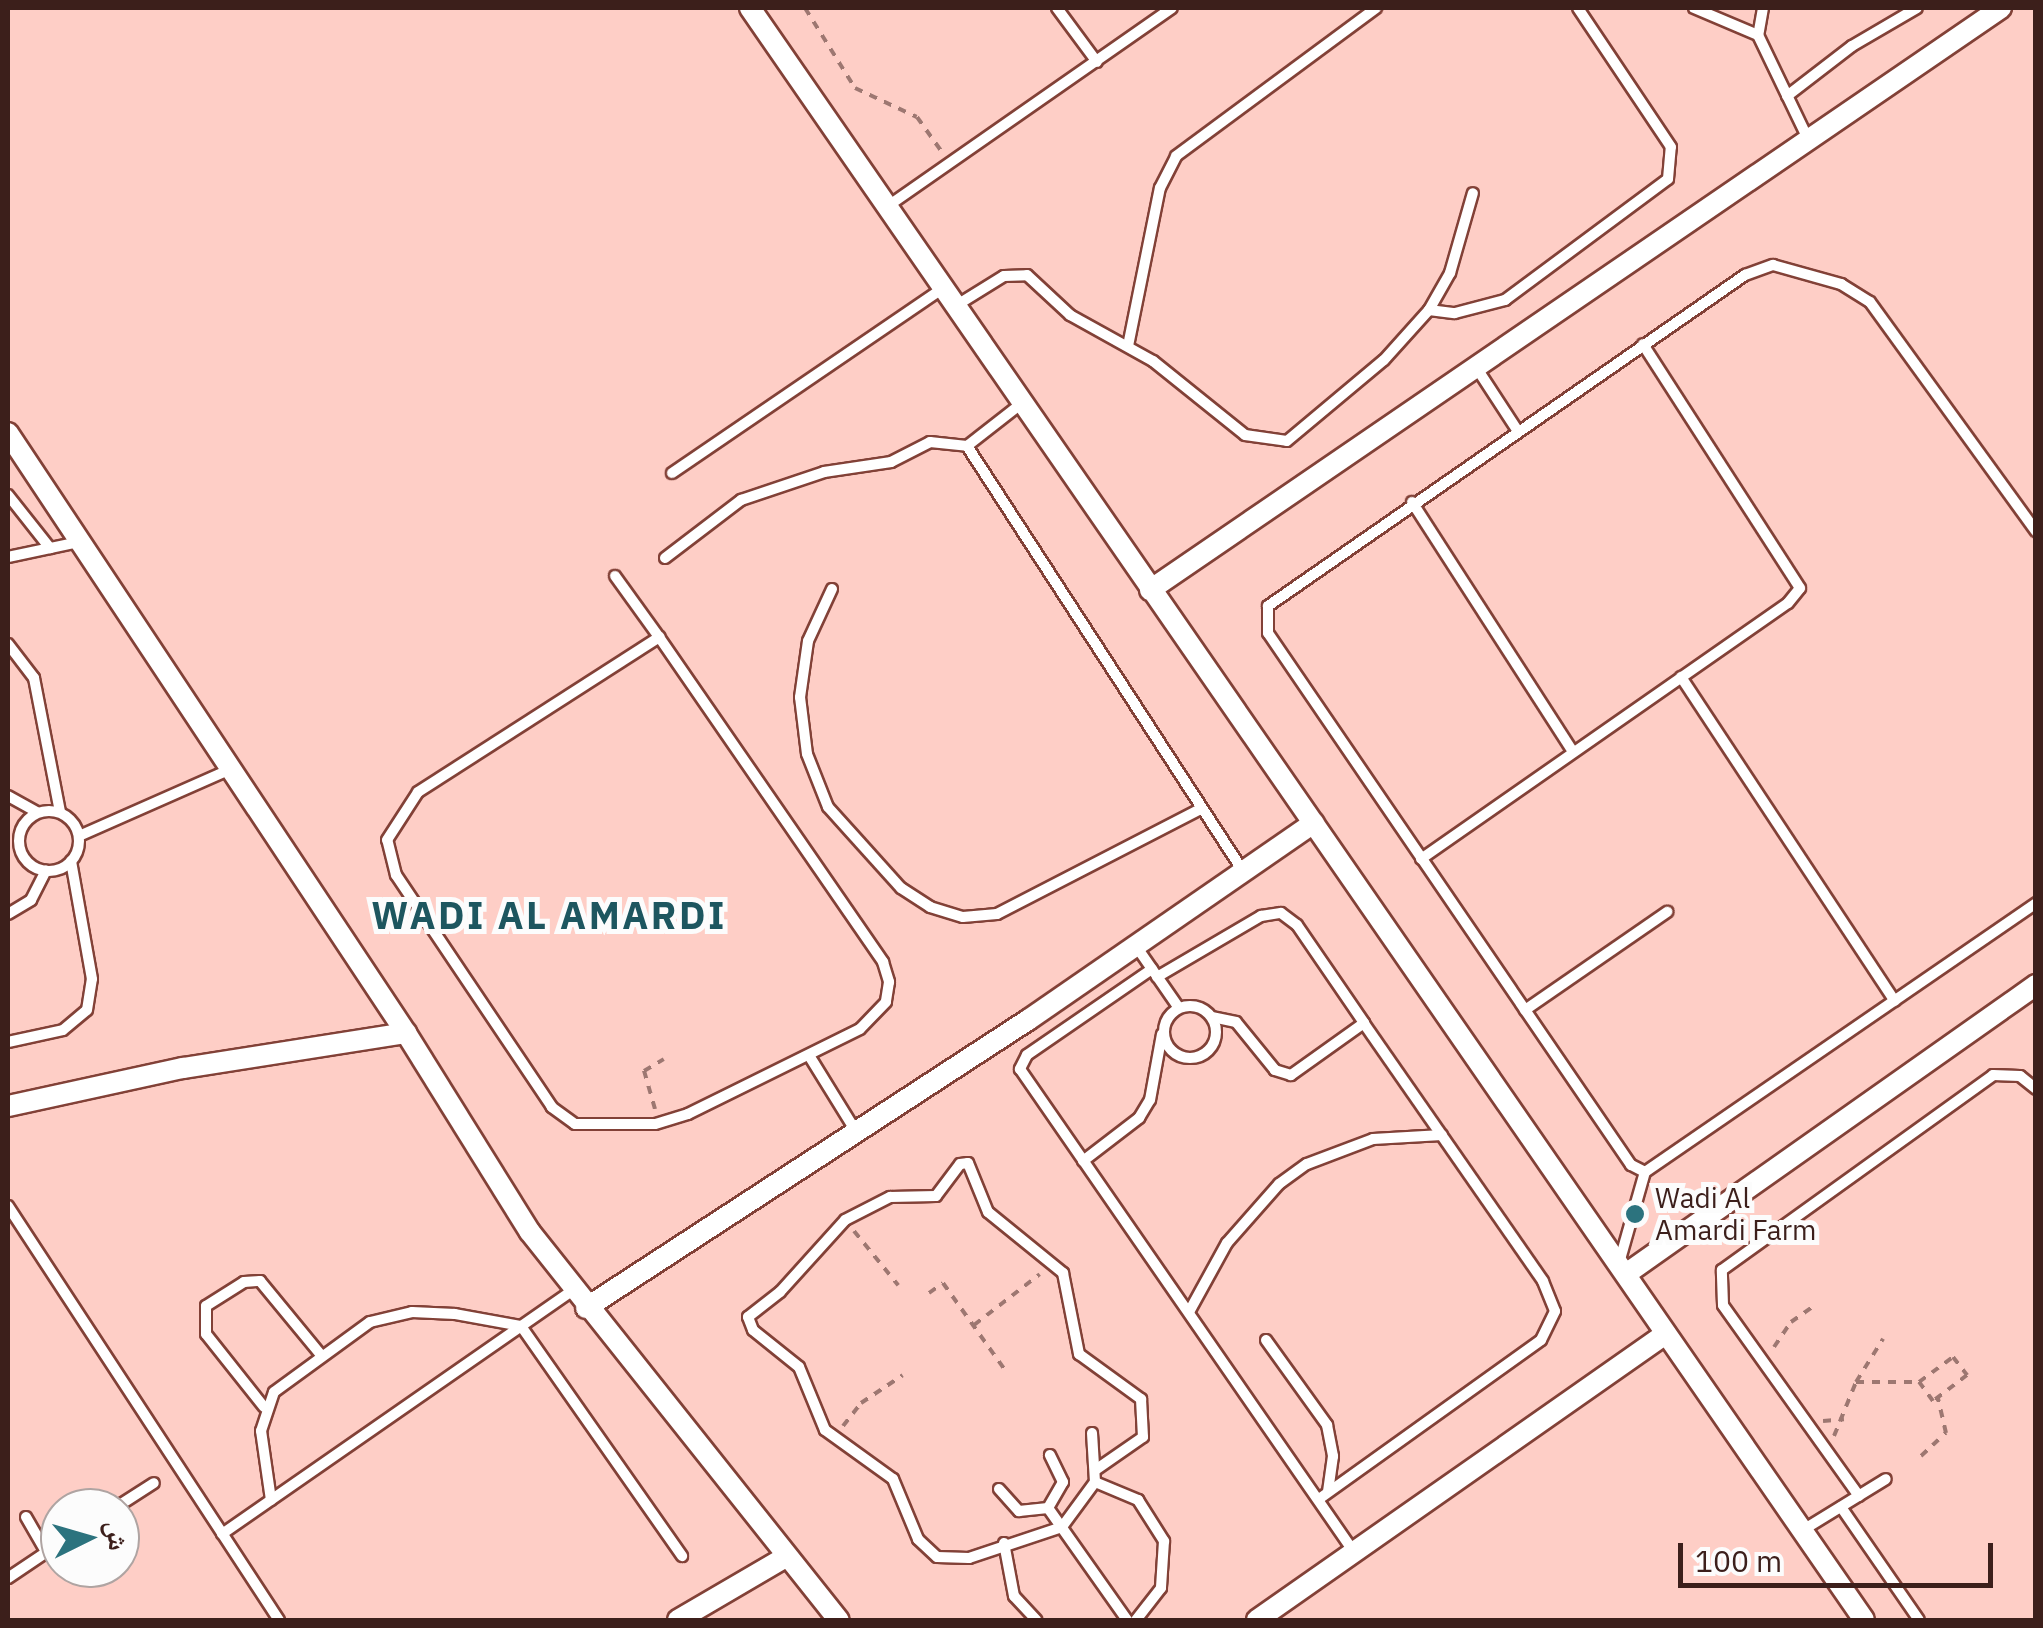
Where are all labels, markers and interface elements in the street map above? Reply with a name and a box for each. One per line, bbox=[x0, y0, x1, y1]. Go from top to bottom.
district label: WADI AL AMARDI bbox=[371, 892, 727, 938]
place label: Wadi Al Amardi Farm bbox=[1655, 1181, 1817, 1247]
marker: Wadi Al Amardi Farm bbox=[1624, 1203, 1646, 1225]
north arrow bbox=[40, 1488, 140, 1588]
text: ش bbox=[99, 1519, 138, 1552]
scale bar bbox=[1683, 1523, 1998, 1585]
text: 100 m bbox=[1695, 1541, 1782, 1580]

